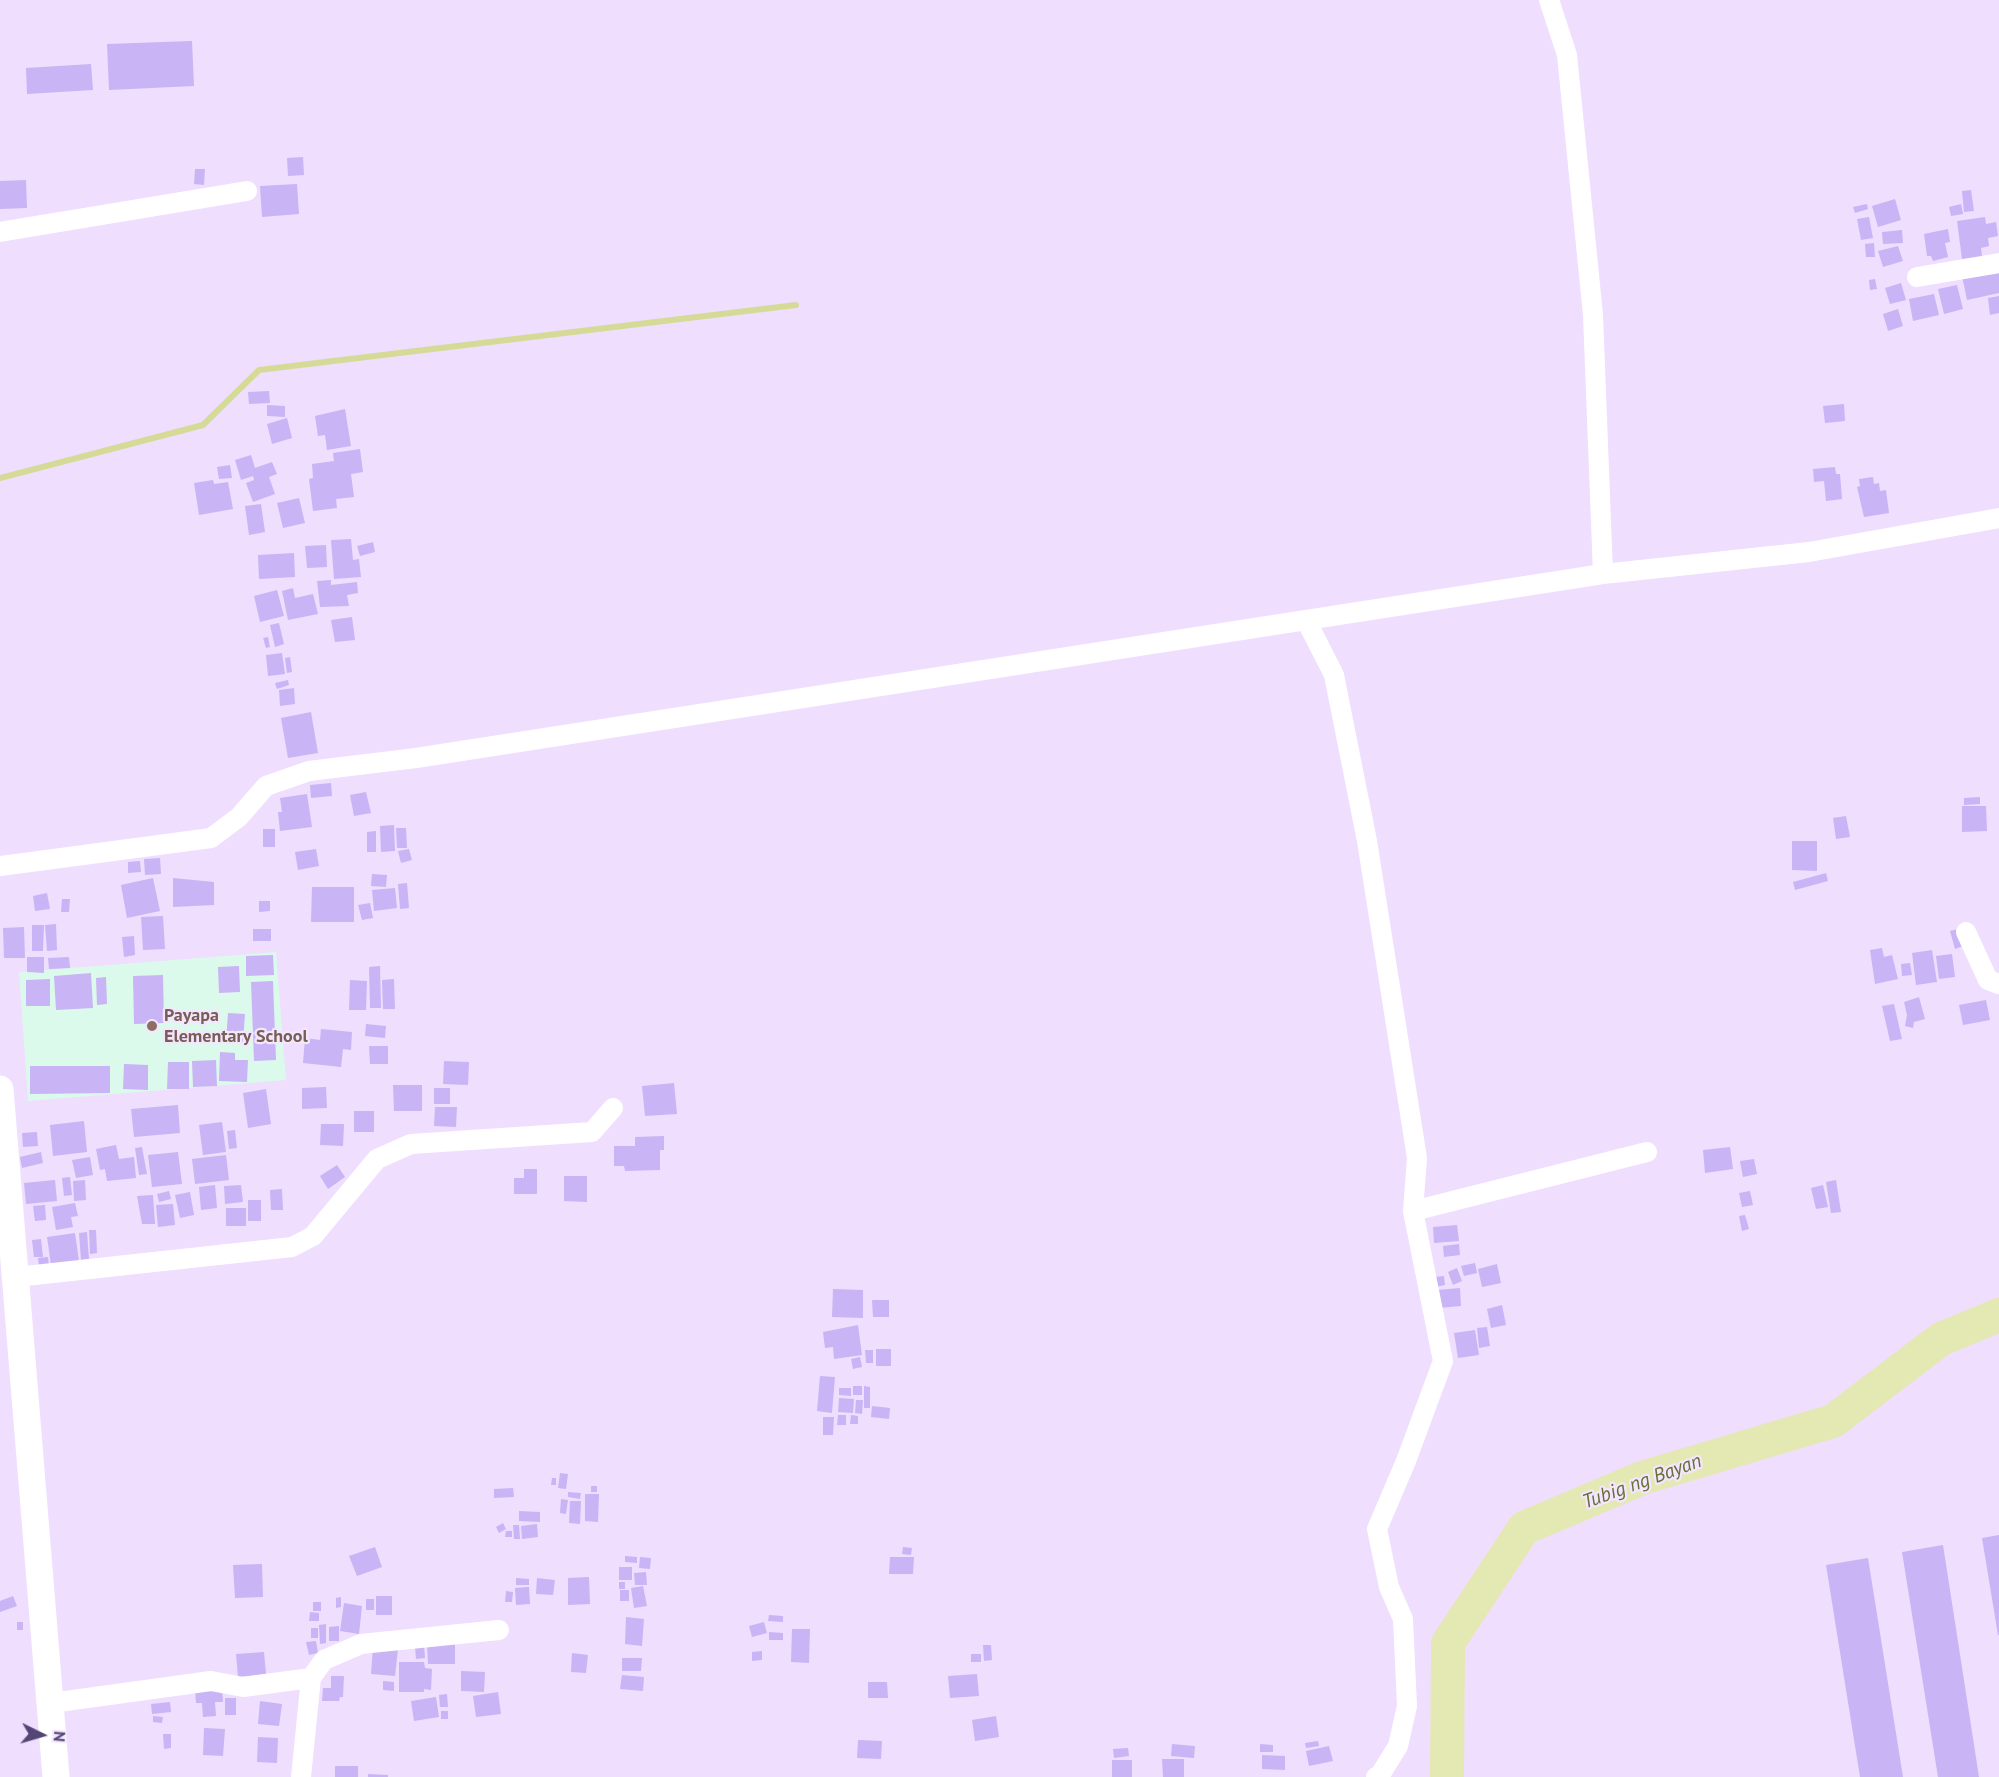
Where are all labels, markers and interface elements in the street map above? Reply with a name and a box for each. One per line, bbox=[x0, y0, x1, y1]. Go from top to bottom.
place label: Payapa Elementary School bbox=[164, 1005, 308, 1048]
marker: Payapa Elementary School bbox=[145, 1019, 159, 1033]
water label: Tubig ng Bayan bbox=[1579, 1449, 1705, 1515]
north arrow bbox=[12, 1705, 72, 1765]
text: N bbox=[50, 1730, 70, 1743]

